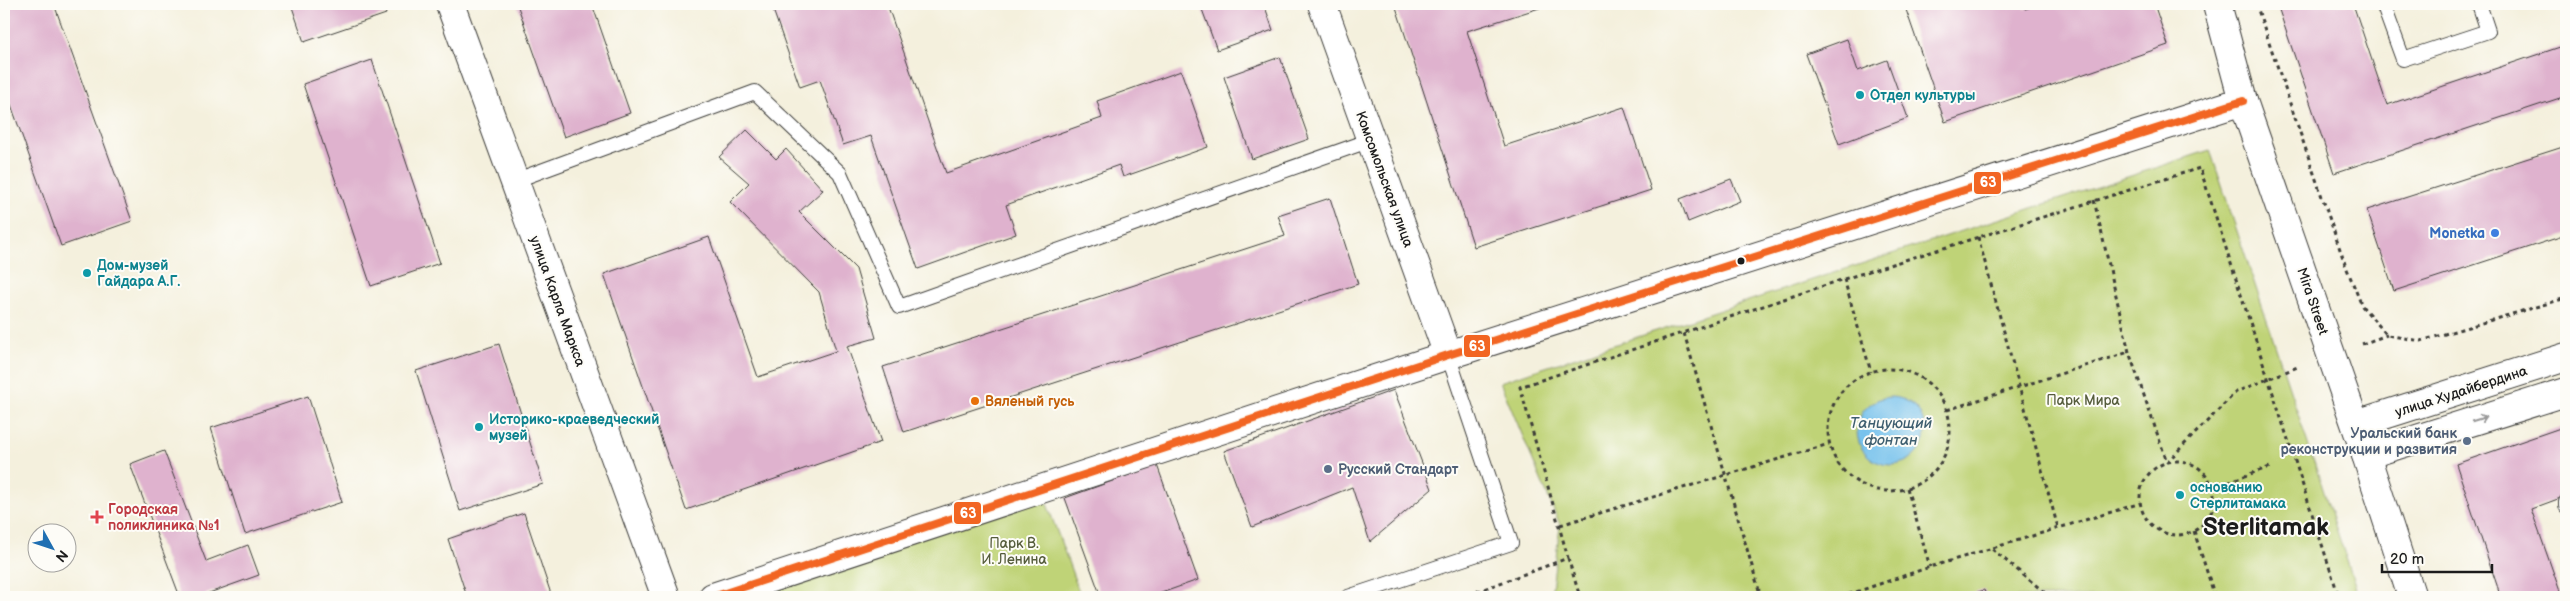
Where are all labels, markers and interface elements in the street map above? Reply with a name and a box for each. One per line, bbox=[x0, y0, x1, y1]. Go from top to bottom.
place label: Отдел культуры bbox=[1870, 87, 1975, 104]
marker: Отдел культуры bbox=[1854, 89, 1866, 101]
street label: Комсомольская улица bbox=[1352, 109, 1417, 250]
line badge: 63 bbox=[1973, 171, 2002, 195]
text: 63 bbox=[1980, 174, 1996, 191]
place label: Monetka bbox=[2429, 225, 2485, 242]
marker: Monetka bbox=[2489, 227, 2501, 239]
street label: улица Карла Маркса bbox=[526, 234, 589, 370]
unlabelled marker bbox=[1736, 256, 1746, 266]
place label: Дом-музей Гайдара А.Г. bbox=[97, 257, 180, 290]
street label: Mira Street bbox=[2293, 265, 2332, 338]
marker: Дом-музей Гайдара А.Г. bbox=[81, 267, 93, 279]
line badge: 63 bbox=[1463, 334, 1491, 358]
text: 63 bbox=[1469, 338, 1485, 355]
street label: улица Худайбердина bbox=[2393, 362, 2530, 421]
park label: Парк Мира bbox=[2046, 392, 2121, 409]
place label: Вяленый гусь bbox=[985, 393, 1075, 410]
marker: Вяленый гусь bbox=[969, 395, 981, 407]
place label: Историко-краеведческий музей bbox=[489, 411, 659, 444]
water label: Танцующий фонтан bbox=[1850, 414, 1933, 450]
one-way arrow bbox=[2471, 414, 2487, 423]
marker: Историко-краеведческий музей bbox=[473, 421, 485, 433]
place label: Уральский банк реконструкции и развития bbox=[2281, 425, 2457, 458]
marker: Уральский банк реконструкции и развития bbox=[2461, 435, 2473, 447]
place label: Русский Стандарт bbox=[1338, 461, 1459, 478]
marker: Русский Стандарт bbox=[1322, 463, 1334, 475]
place label: основанию Стерлитамака bbox=[2190, 479, 2287, 512]
marker: основанию Стерлитамака bbox=[2174, 489, 2186, 501]
place label: Городская поликлиника №1 bbox=[108, 501, 220, 534]
line badge: 63 bbox=[953, 501, 982, 525]
text: 63 bbox=[960, 505, 976, 522]
marker: Городская поликлиника №1 bbox=[90, 510, 104, 524]
district label: Sterlitamak bbox=[2203, 513, 2329, 542]
north arrow bbox=[28, 524, 78, 574]
park label: Парк В. И. Ленина bbox=[981, 535, 1047, 568]
scale bar bbox=[2382, 541, 2492, 573]
text: N bbox=[52, 547, 71, 566]
text: 20 m bbox=[2390, 550, 2424, 569]

